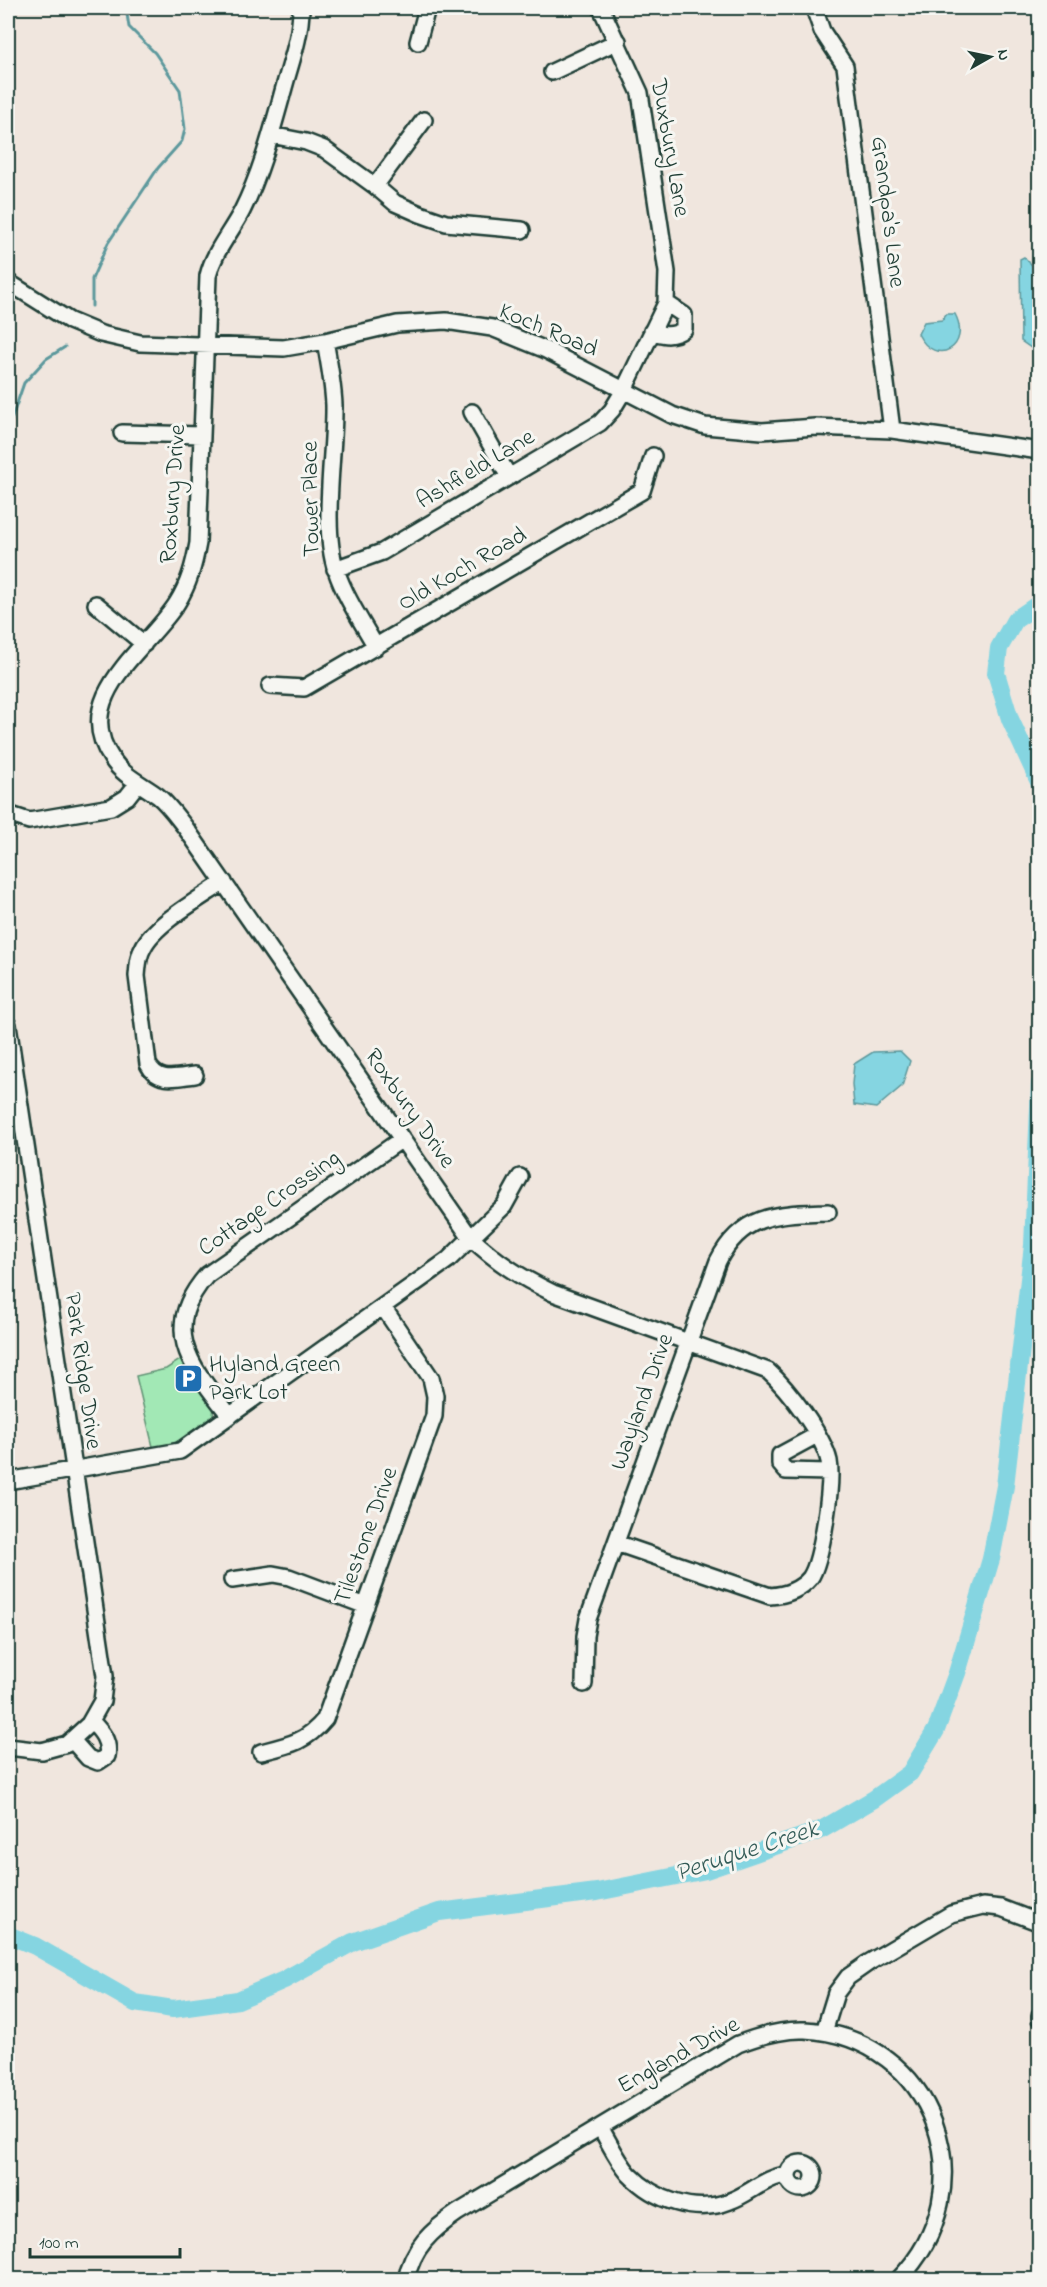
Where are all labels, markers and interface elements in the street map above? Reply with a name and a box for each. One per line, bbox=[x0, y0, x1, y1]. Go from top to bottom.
north arrow bbox=[960, 27, 1020, 87]
text: N bbox=[990, 48, 1016, 62]
street label: Duxbury Lane bbox=[638, 75, 698, 220]
street label: Grandpa's Lane bbox=[860, 134, 914, 290]
street label: Koch Road bbox=[493, 294, 603, 368]
street label: Ashfield Lane bbox=[410, 421, 542, 519]
street label: Roxbury Drive bbox=[152, 423, 197, 565]
street label: Tower Place bbox=[293, 440, 331, 557]
street label: Old Koch Road bbox=[392, 519, 534, 621]
street label: Roxbury Drive bbox=[354, 1042, 464, 1177]
street label: Cottage Crossing bbox=[192, 1142, 348, 1266]
street label: Park Ridge Drive bbox=[54, 1290, 110, 1452]
street label: Wayland Drive bbox=[602, 1328, 685, 1476]
place label: Hyland Green Park Lot bbox=[209, 1348, 340, 1411]
parking icon: Hyland Green Park Lot bbox=[172, 1363, 204, 1395]
street label: Tilestone Drive bbox=[326, 1462, 408, 1610]
water label: Peruque Creek bbox=[670, 1810, 825, 1893]
street label: England Drive bbox=[612, 2008, 747, 2104]
scale bar bbox=[30, 2221, 180, 2259]
text: 100 m bbox=[39, 2231, 79, 2257]

